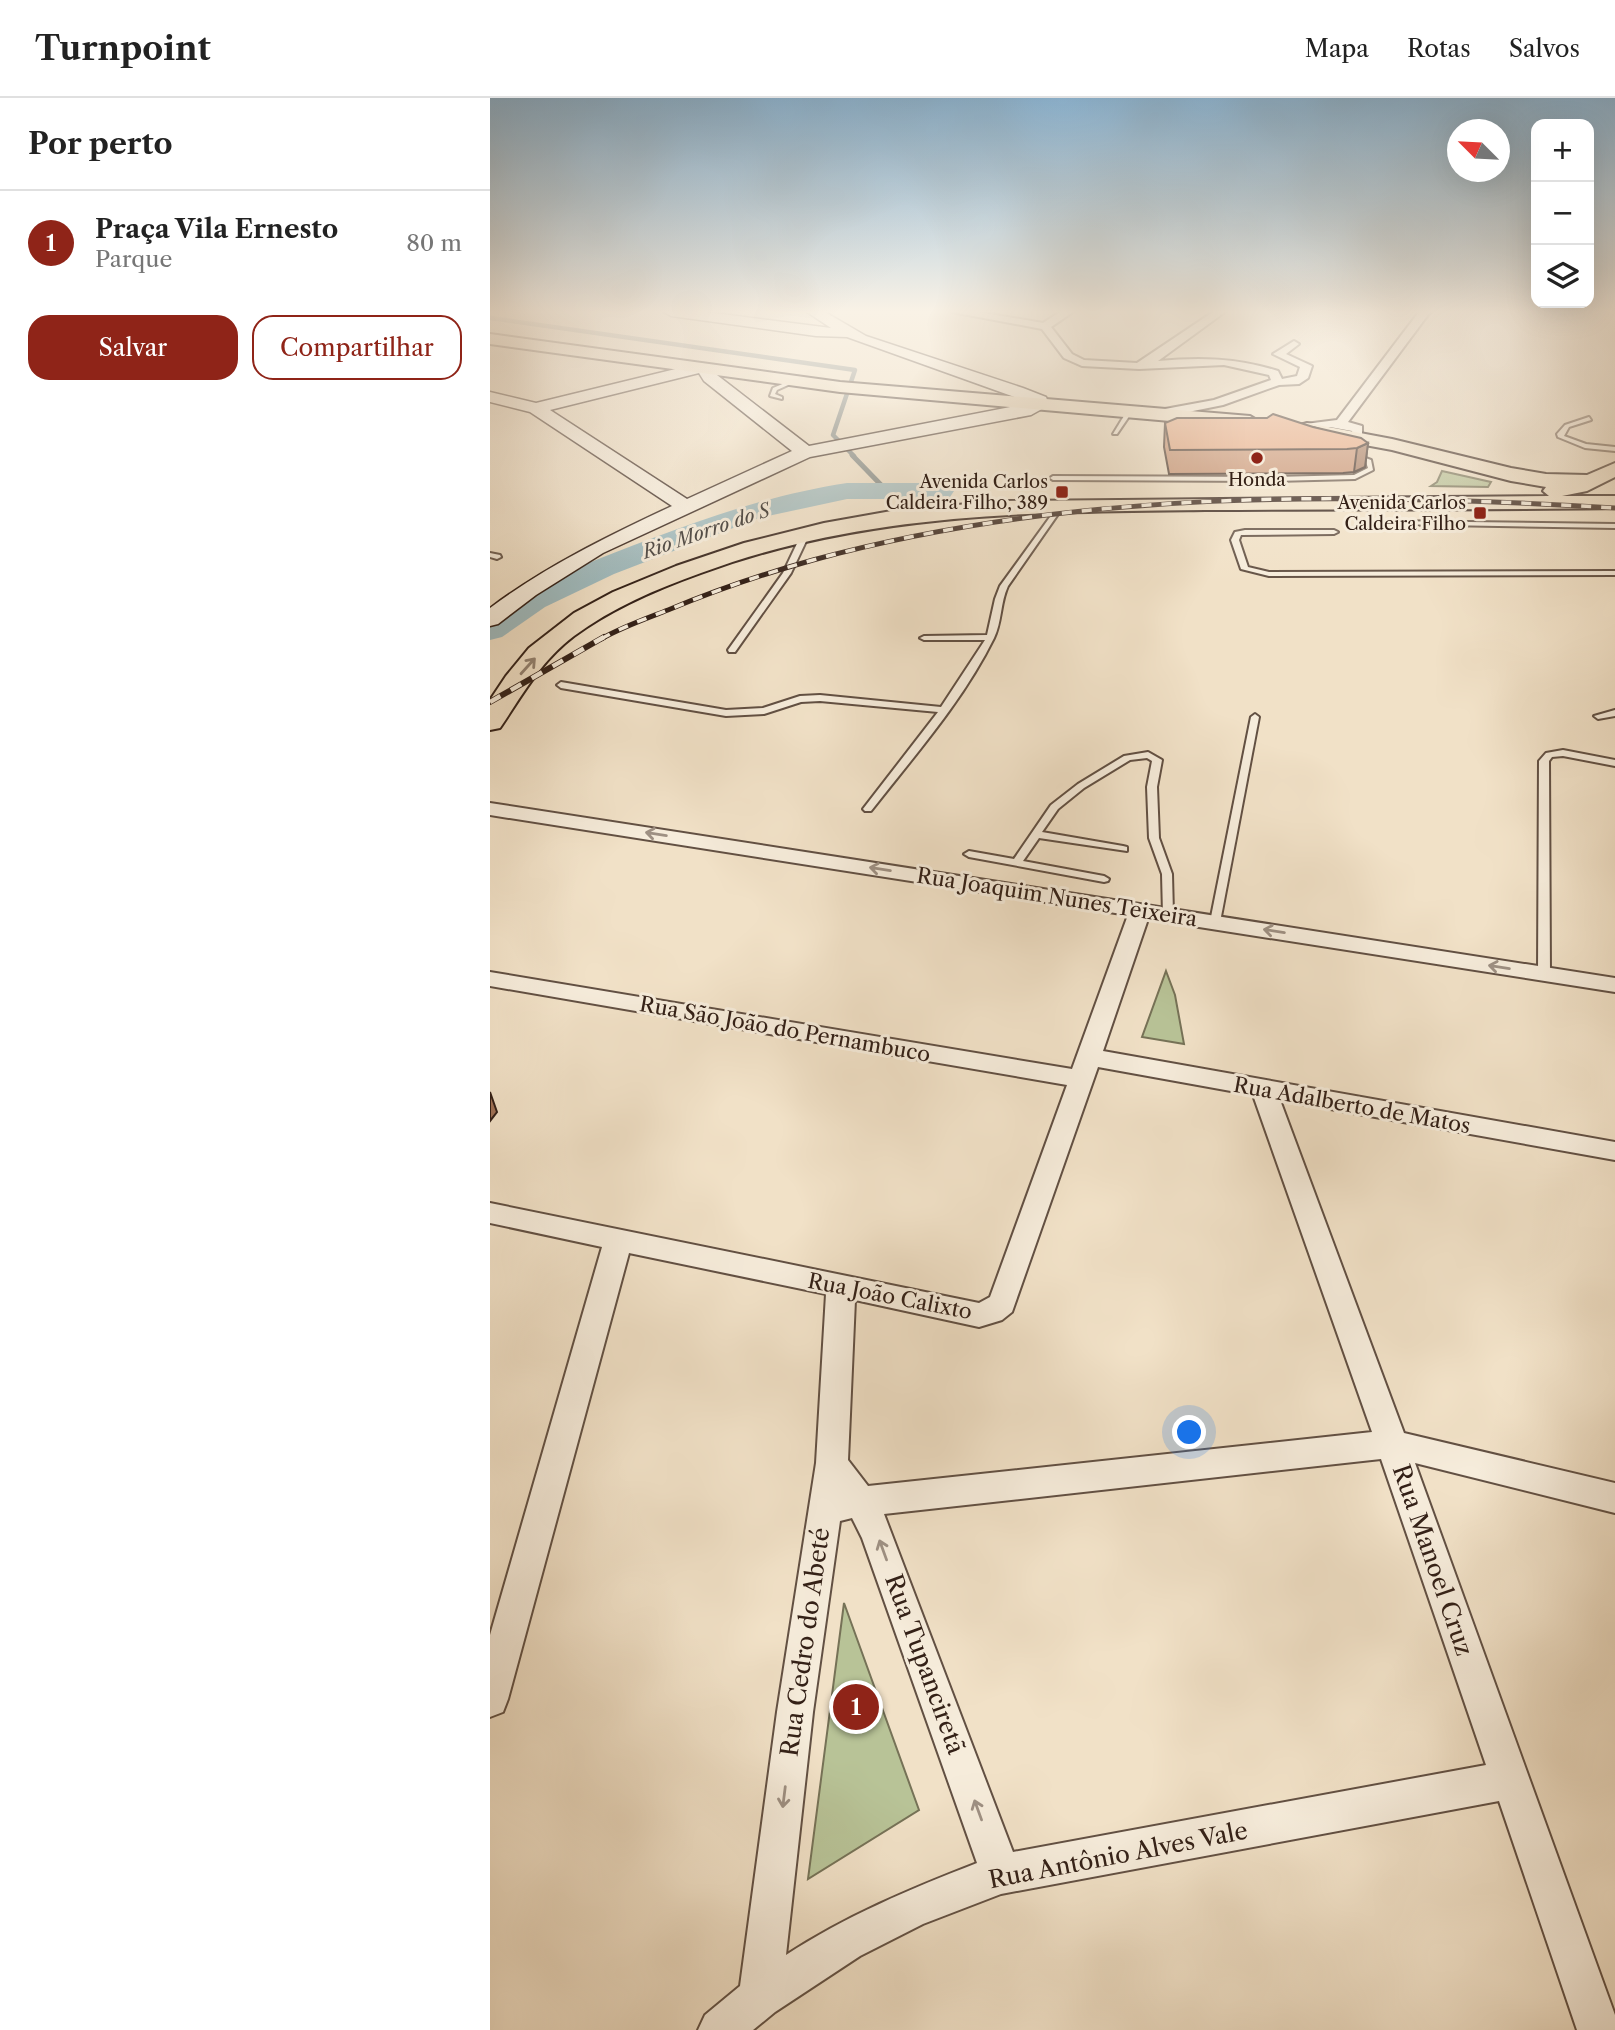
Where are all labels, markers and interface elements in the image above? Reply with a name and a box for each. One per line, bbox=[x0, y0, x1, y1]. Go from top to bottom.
text: Turnpoint bbox=[35, 28, 211, 69]
text: Mapa bbox=[1305, 34, 1369, 63]
text: Rotas bbox=[1407, 34, 1471, 63]
text: Salvos bbox=[1509, 34, 1580, 63]
north arrow bbox=[1447, 119, 1510, 182]
map controls bbox=[1531, 119, 1594, 308]
button: + bbox=[1531, 119, 1594, 182]
text: Por perto bbox=[28, 125, 173, 162]
button: − bbox=[1531, 182, 1594, 245]
text: Praça Vila Ernesto bbox=[95, 213, 338, 245]
text: 1 bbox=[46, 229, 56, 257]
text: 80 m bbox=[406, 229, 462, 257]
text: Parque bbox=[95, 245, 172, 273]
button: layers bbox=[1531, 245, 1594, 308]
button: Salvar bbox=[28, 315, 238, 380]
button: Compartilhar bbox=[252, 315, 462, 380]
marker: Honda bbox=[1249, 450, 1265, 466]
place label: Honda bbox=[1228, 469, 1286, 491]
place label: Avenida Carlos Caldeira Filho, 389 bbox=[886, 471, 1048, 514]
marker: Avenida Carlos Caldeira Filho, 389 bbox=[1054, 484, 1070, 500]
place label: Avenida Carlos Caldeira Filho bbox=[1336, 492, 1466, 535]
water label: Rio Morro do S bbox=[637, 498, 775, 564]
marker: Avenida Carlos Caldeira Filho bbox=[1472, 505, 1488, 521]
one-way arrow bbox=[520, 657, 536, 675]
one-way arrow bbox=[645, 827, 667, 840]
one-way arrow bbox=[869, 862, 892, 875]
street label: Rua Joaquim Nunes Teixeira bbox=[915, 862, 1200, 932]
one-way arrow bbox=[1264, 924, 1286, 937]
one-way arrow bbox=[1488, 960, 1511, 973]
street label: Rua São João do Pernambuco bbox=[638, 991, 932, 1067]
street label: Rua Adalberto de Matos bbox=[1232, 1072, 1472, 1138]
street label: Rua João Calixto bbox=[806, 1268, 974, 1324]
your location bbox=[1172, 1415, 1206, 1449]
street label: Rua Manoel Cruz bbox=[1387, 1461, 1479, 1659]
street label: Rua Cedro do Abeté bbox=[775, 1526, 835, 1758]
one-way arrow bbox=[876, 1539, 888, 1561]
street label: Rua Tupanciretã bbox=[879, 1570, 971, 1758]
pin: 1 bbox=[833, 1681, 879, 1733]
one-way arrow bbox=[778, 1785, 791, 1808]
one-way arrow bbox=[971, 1799, 983, 1821]
street label: Rua Antônio Alves Vale bbox=[986, 1816, 1250, 1894]

